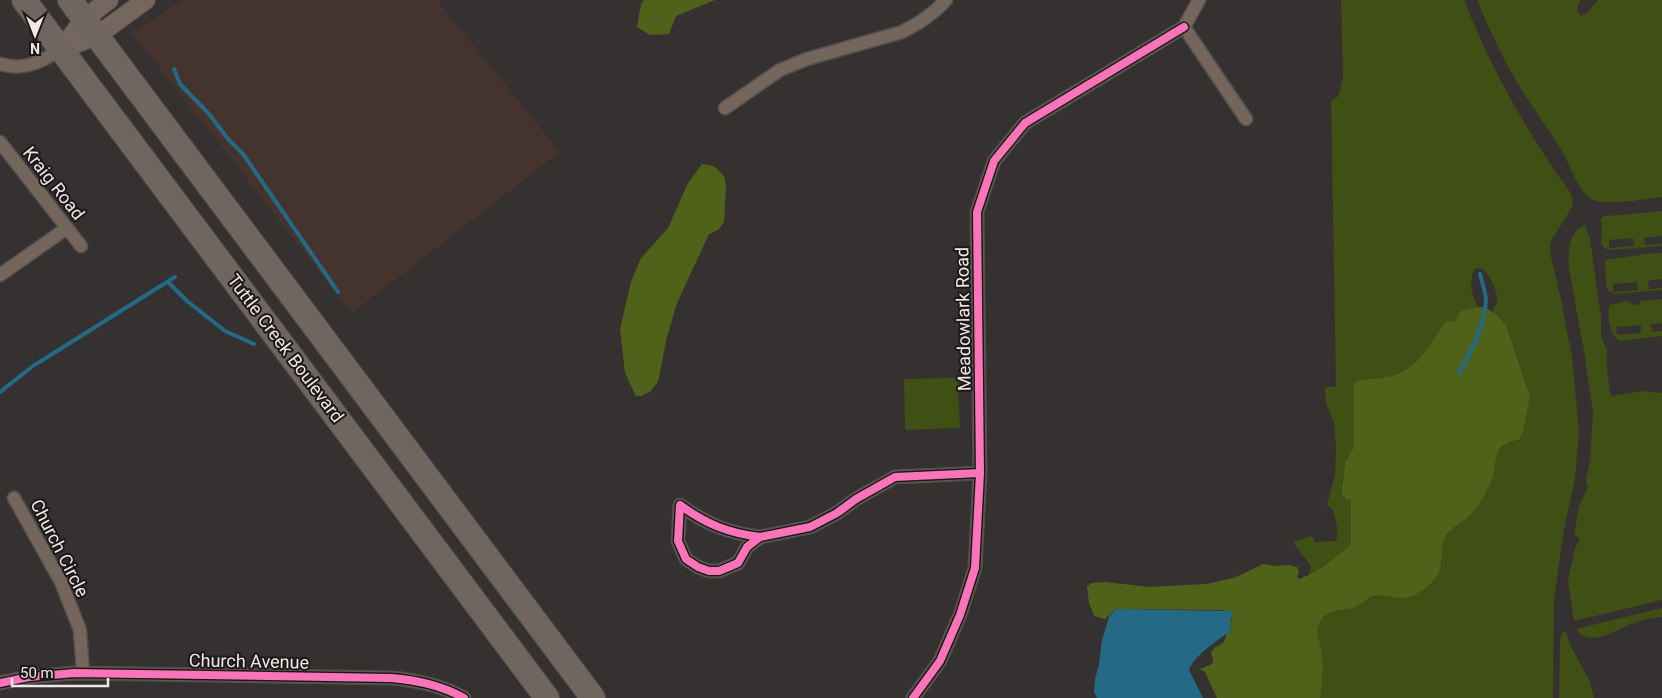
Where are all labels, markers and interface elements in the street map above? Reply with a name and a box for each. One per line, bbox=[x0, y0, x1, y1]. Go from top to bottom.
north arrow bbox=[10, 10, 60, 60]
text: N bbox=[30, 40, 40, 56]
street label: Kraig Road bbox=[19, 142, 89, 224]
street label: Meadowlark Road bbox=[951, 247, 975, 391]
street label: Tuttle Creek Boulevard bbox=[223, 270, 349, 426]
street label: Church Circle bbox=[26, 496, 94, 600]
street label: Church Avenue bbox=[189, 649, 309, 673]
scale bar bbox=[12, 656, 109, 688]
text: 50 m bbox=[20, 664, 54, 682]

